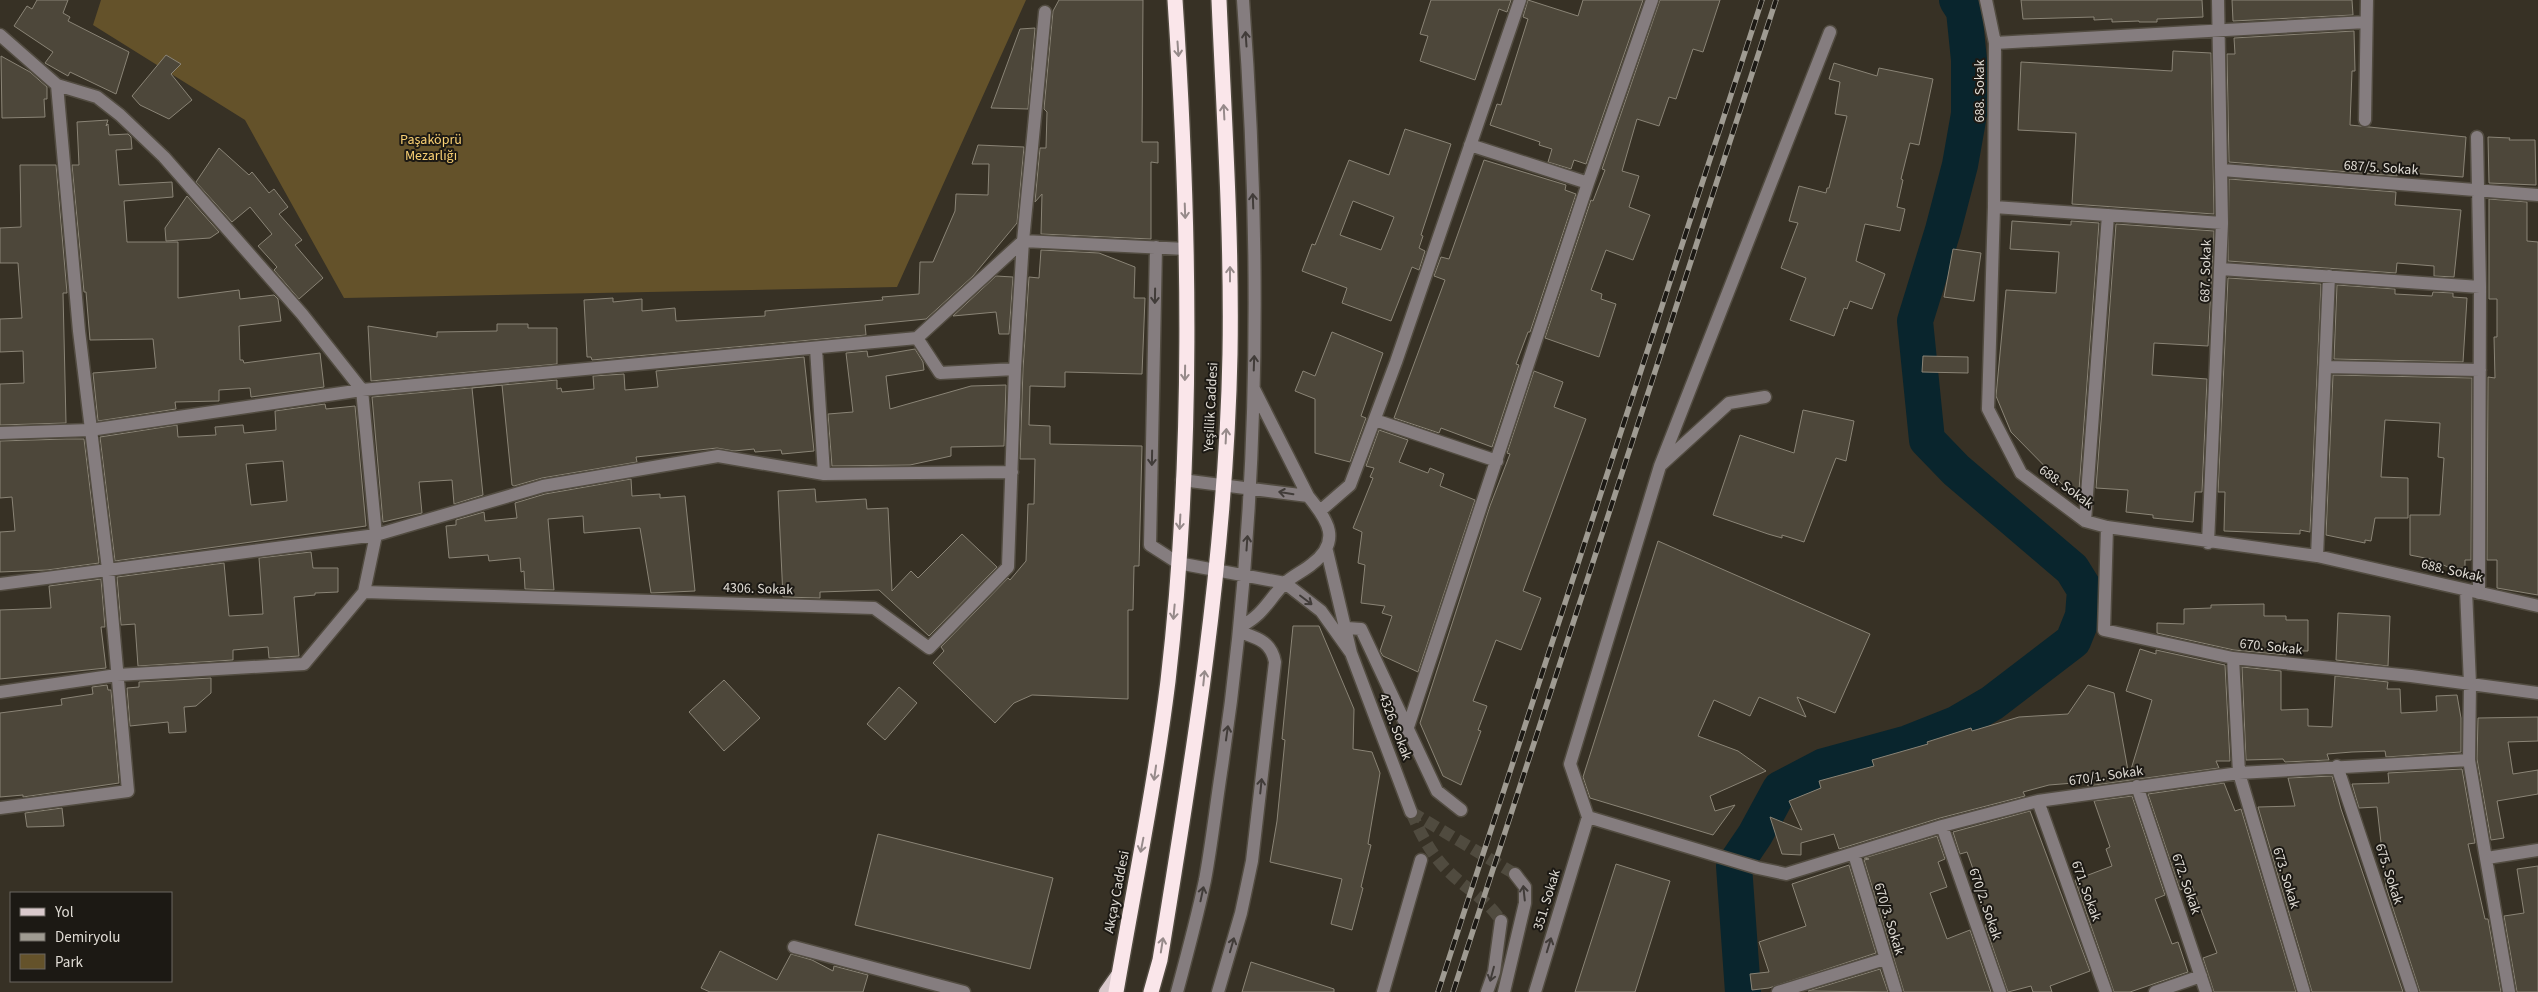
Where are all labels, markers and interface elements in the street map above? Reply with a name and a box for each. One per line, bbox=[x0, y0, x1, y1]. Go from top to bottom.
one-way arrow bbox=[1241, 31, 1250, 47]
one-way arrow bbox=[1173, 40, 1182, 56]
street label: 688. Sokak bbox=[1970, 59, 1990, 123]
one-way arrow bbox=[1220, 104, 1229, 120]
park label: Paşaköprü Mezarlığı bbox=[400, 130, 462, 166]
street label: 687/5. Sokak bbox=[2343, 155, 2419, 181]
one-way arrow bbox=[1248, 193, 1257, 209]
one-way arrow bbox=[1180, 202, 1190, 219]
street label: 687. Sokak bbox=[2195, 239, 2217, 303]
one-way arrow bbox=[1225, 266, 1235, 282]
one-way arrow bbox=[1150, 288, 1160, 304]
one-way arrow bbox=[1249, 356, 1258, 372]
street label: Yeşillik Caddesi bbox=[1199, 362, 1223, 453]
one-way arrow bbox=[1180, 365, 1190, 381]
one-way arrow bbox=[1221, 429, 1230, 445]
one-way arrow bbox=[1147, 450, 1157, 466]
street label: 688. Sokak bbox=[2035, 460, 2097, 514]
one-way arrow bbox=[1279, 487, 1295, 497]
one-way arrow bbox=[1176, 514, 1185, 530]
one-way arrow bbox=[1242, 535, 1252, 551]
street label: 688. Sokak bbox=[2419, 554, 2485, 588]
street label: 4306. Sokak bbox=[723, 578, 793, 600]
one-way arrow bbox=[1299, 595, 1313, 605]
one-way arrow bbox=[1169, 604, 1178, 620]
street label: 670. Sokak bbox=[2239, 634, 2303, 660]
one-way arrow bbox=[1199, 670, 1209, 686]
street label: 4326. Sokak bbox=[1373, 691, 1417, 763]
one-way arrow bbox=[1222, 726, 1232, 742]
street label: 670/1. Sokak bbox=[2068, 761, 2145, 791]
one-way arrow bbox=[1150, 765, 1160, 781]
one-way arrow bbox=[1256, 778, 1266, 794]
one-way arrow bbox=[1137, 837, 1147, 853]
street label: 675. Sokak bbox=[2370, 841, 2408, 907]
street label: 673. Sokak bbox=[2267, 845, 2305, 911]
street label: Akçay Caddesi bbox=[1099, 849, 1135, 935]
street label: 672. Sokak bbox=[2166, 851, 2206, 917]
street label: 671. Sokak bbox=[2066, 858, 2106, 924]
street label: 670/2. Sokak bbox=[1963, 865, 2007, 943]
street label: 351. Sokak bbox=[1528, 867, 1566, 933]
street label: 670/3. Sokak bbox=[1868, 880, 1910, 958]
one-way arrow bbox=[1198, 886, 1207, 902]
one-way arrow bbox=[1520, 886, 1529, 902]
legend bbox=[10, 892, 172, 982]
text: Yol bbox=[54, 902, 74, 923]
text: Demiryolu bbox=[55, 927, 120, 948]
one-way arrow bbox=[1158, 937, 1168, 953]
one-way arrow bbox=[1227, 938, 1237, 954]
one-way arrow bbox=[1545, 938, 1555, 954]
text: Park bbox=[55, 952, 84, 973]
one-way arrow bbox=[1487, 966, 1497, 982]

